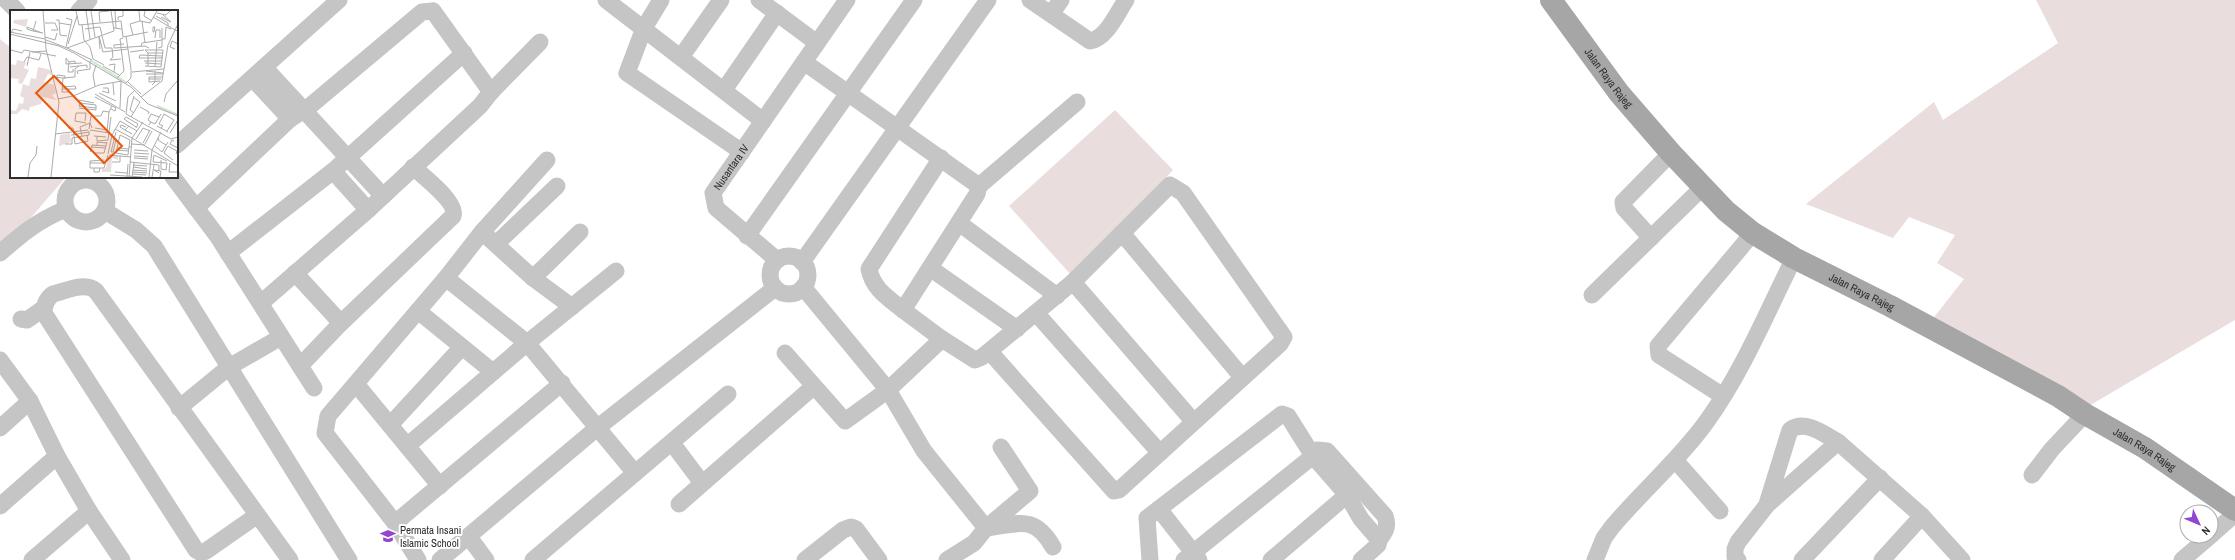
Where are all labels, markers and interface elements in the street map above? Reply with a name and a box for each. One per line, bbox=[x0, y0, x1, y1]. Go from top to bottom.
inset map bbox=[10, 10, 178, 178]
street label: Jalan Raya Rajeg bbox=[1582, 45, 1636, 111]
street label: Nusantara IV bbox=[710, 141, 752, 193]
street label: Jalan Raya Rajeg bbox=[1827, 270, 1897, 314]
street label: Jalan Raya Rajeg bbox=[2111, 424, 2179, 474]
north arrow bbox=[2179, 504, 2219, 544]
place label: Permata Insani Islamic School bbox=[400, 523, 461, 550]
text: N bbox=[2199, 524, 2213, 538]
school or university icon: Permata Insani Islamic School bbox=[379, 527, 397, 545]

